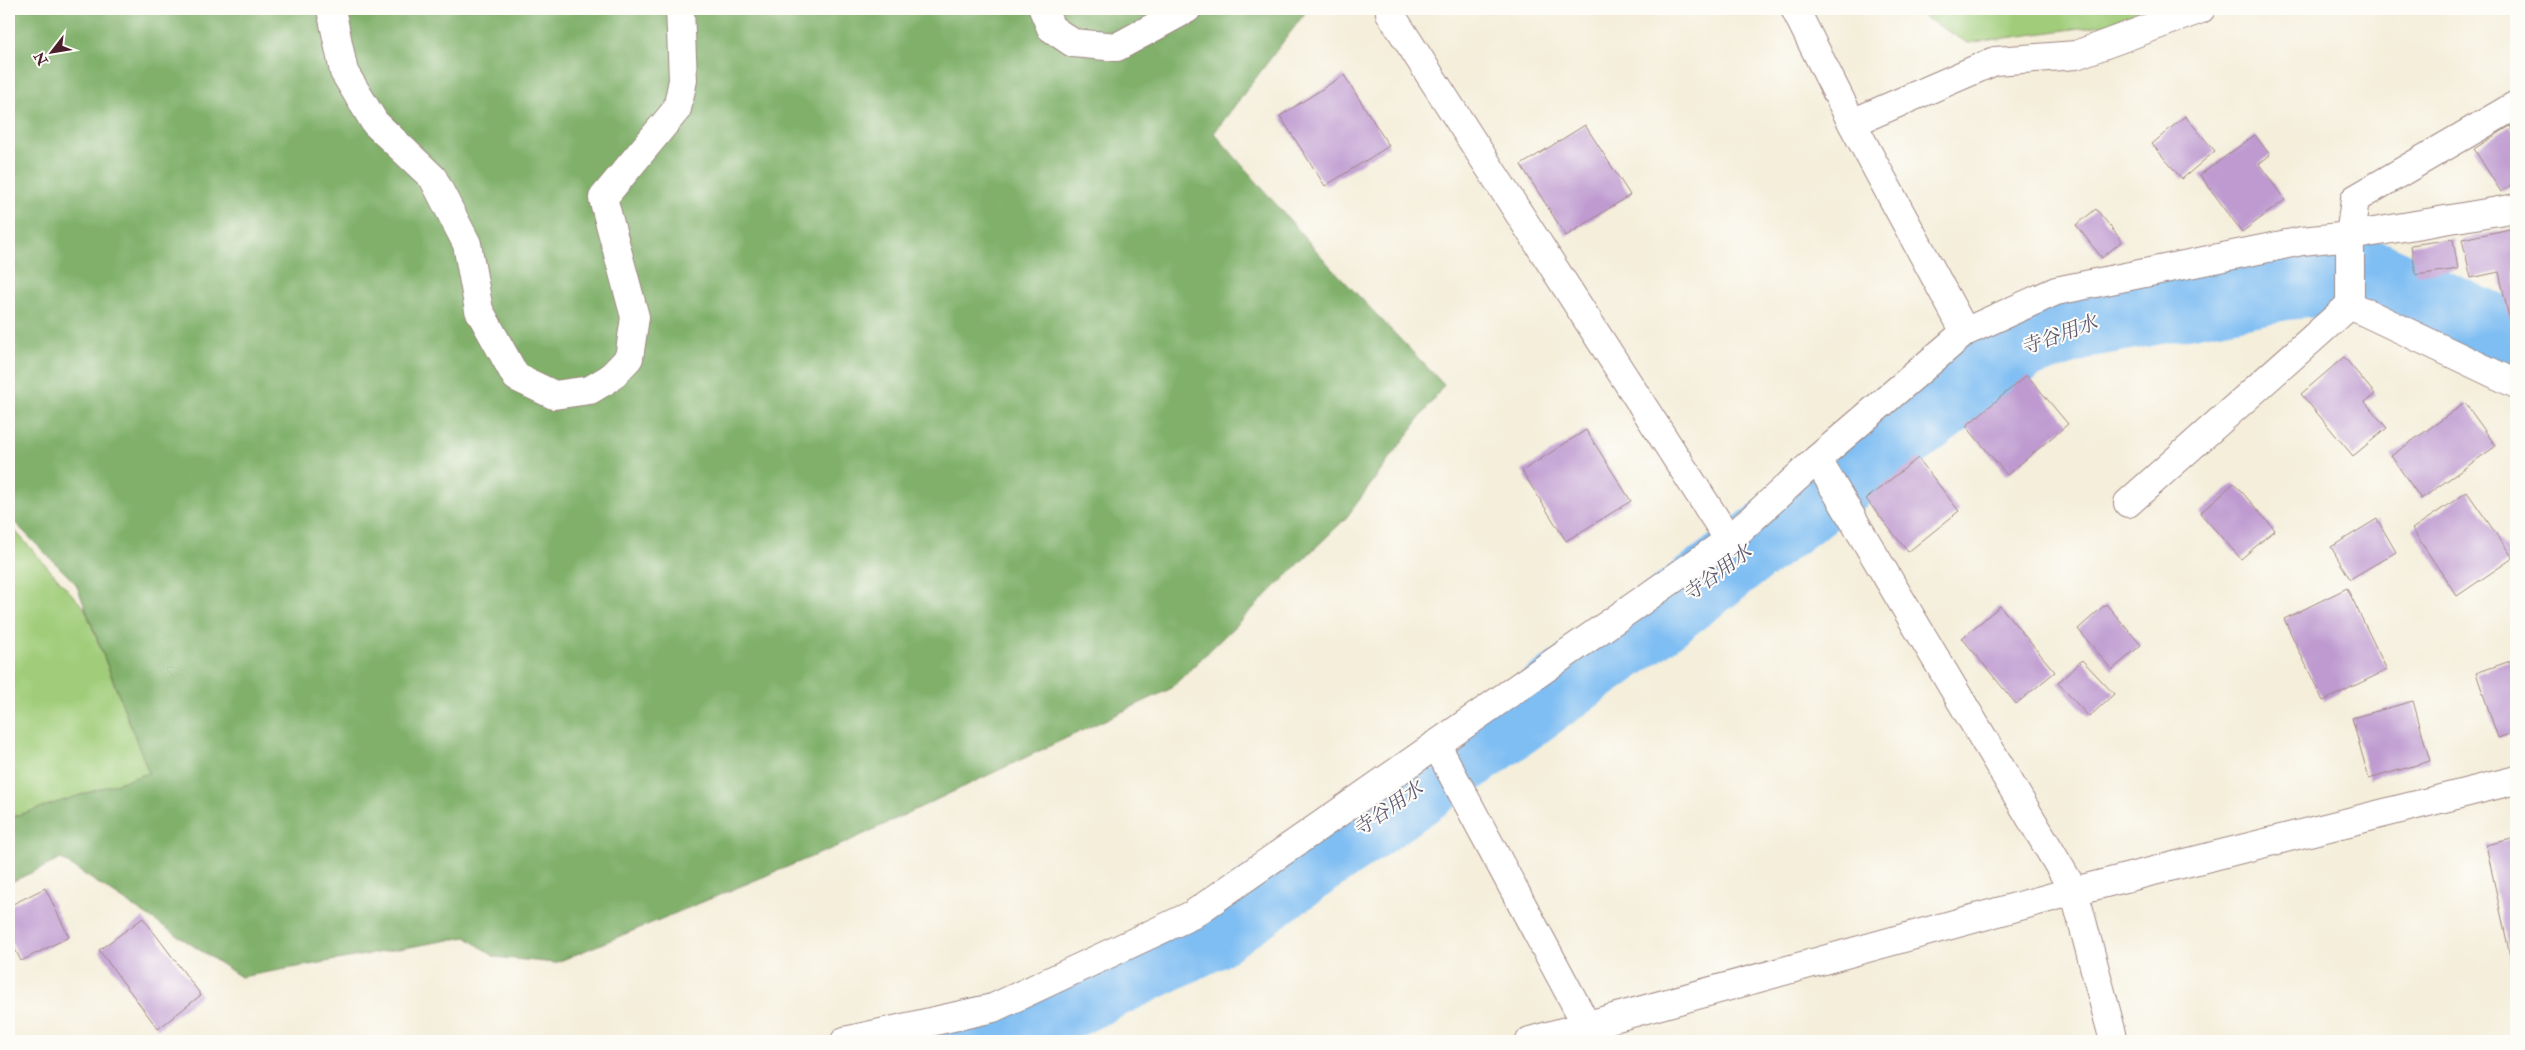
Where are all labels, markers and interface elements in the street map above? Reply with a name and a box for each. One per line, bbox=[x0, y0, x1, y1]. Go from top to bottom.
north arrow bbox=[28, 28, 78, 78]
text: N bbox=[31, 48, 52, 69]
water label: 寺谷用水 bbox=[2017, 309, 2103, 360]
water label: 寺谷用水 bbox=[1678, 538, 1758, 607]
water label: 寺谷用水 bbox=[1348, 775, 1430, 842]

